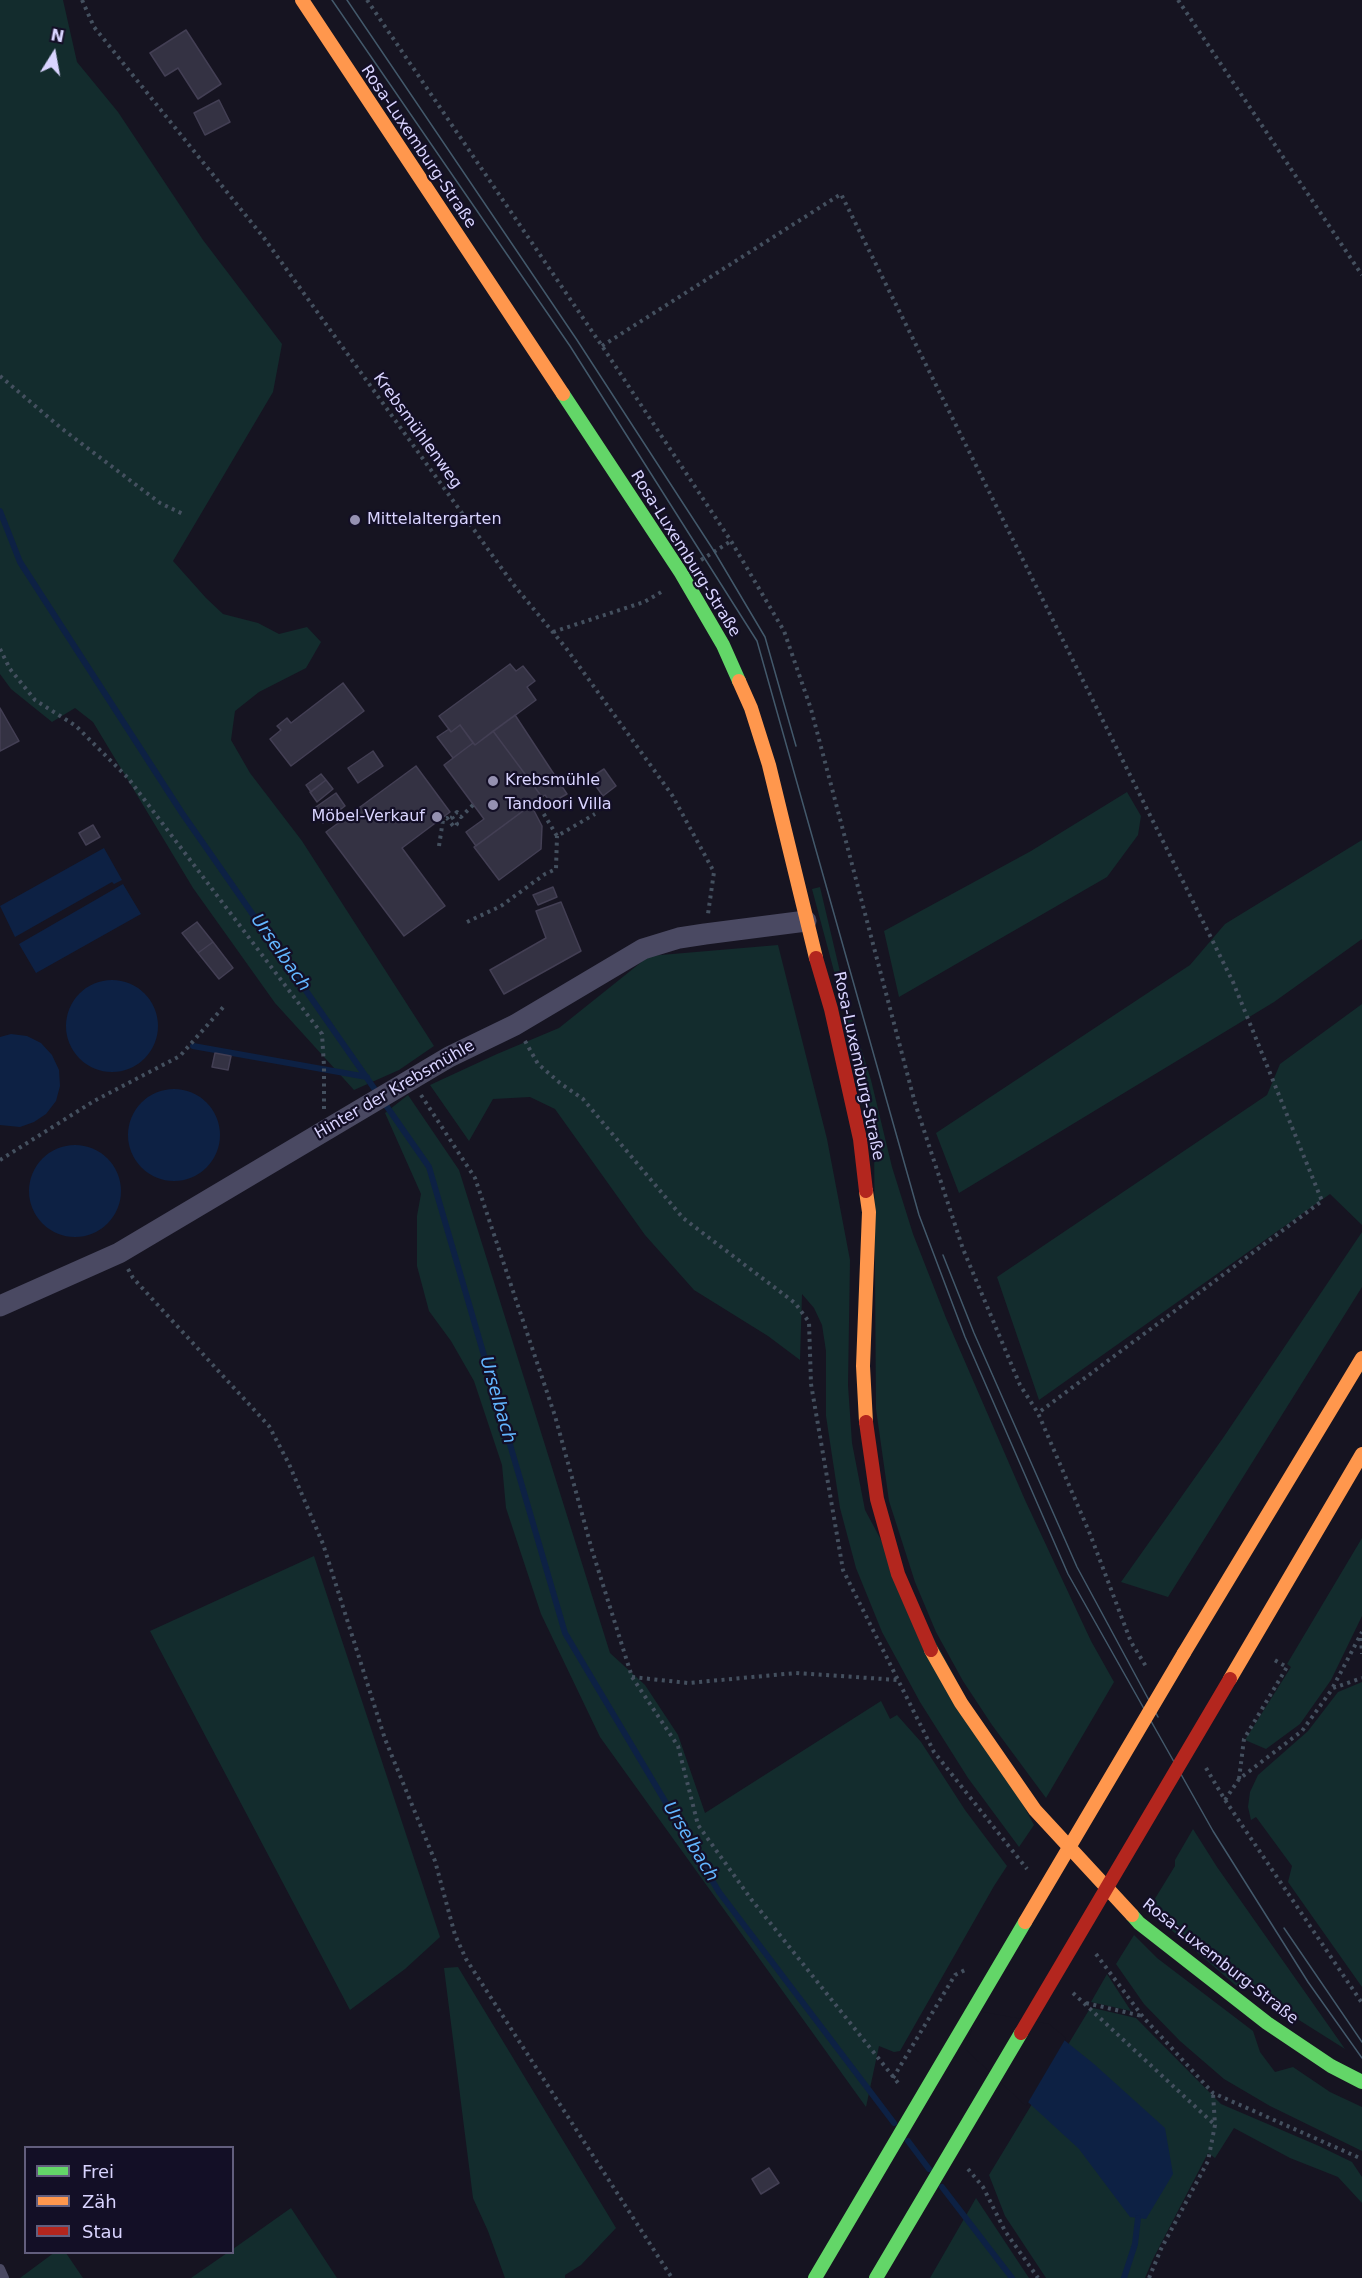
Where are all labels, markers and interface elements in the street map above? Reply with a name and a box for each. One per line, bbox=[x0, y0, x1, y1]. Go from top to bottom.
north arrow bbox=[24, 24, 84, 84]
text: N bbox=[49, 25, 66, 46]
street label: Rosa-Luxemburg-Straße bbox=[356, 62, 480, 232]
street label: Krebsmühlenweg bbox=[369, 369, 465, 493]
street label: Rosa-Luxemburg-Straße bbox=[626, 467, 744, 641]
place label: Mittelaltergarten bbox=[367, 510, 502, 530]
marker: Mittelaltergarten bbox=[348, 513, 362, 527]
place label: Krebsmühle bbox=[505, 771, 600, 791]
marker: Krebsmühle bbox=[486, 774, 500, 788]
place label: Tandoori Villa bbox=[505, 795, 612, 815]
marker: Tandoori Villa bbox=[486, 798, 500, 812]
place label: Möbel-Verkauf bbox=[311, 807, 425, 827]
marker: Möbel-Verkauf bbox=[430, 810, 444, 824]
water label: Urselbach bbox=[245, 910, 315, 996]
street label: Rosa-Luxemburg-Straße bbox=[829, 970, 887, 1162]
street label: Hinter der Krebsmühle bbox=[312, 1036, 478, 1144]
water label: Urselbach bbox=[474, 1354, 520, 1446]
water label: Urselbach bbox=[658, 1798, 722, 1886]
street label: Rosa-Luxemburg-Straße bbox=[1138, 1895, 1302, 2029]
legend bbox=[24, 2146, 234, 2254]
text: Frei bbox=[82, 2161, 114, 2182]
text: Zäh bbox=[82, 2191, 117, 2212]
text: Stau bbox=[82, 2221, 123, 2242]

